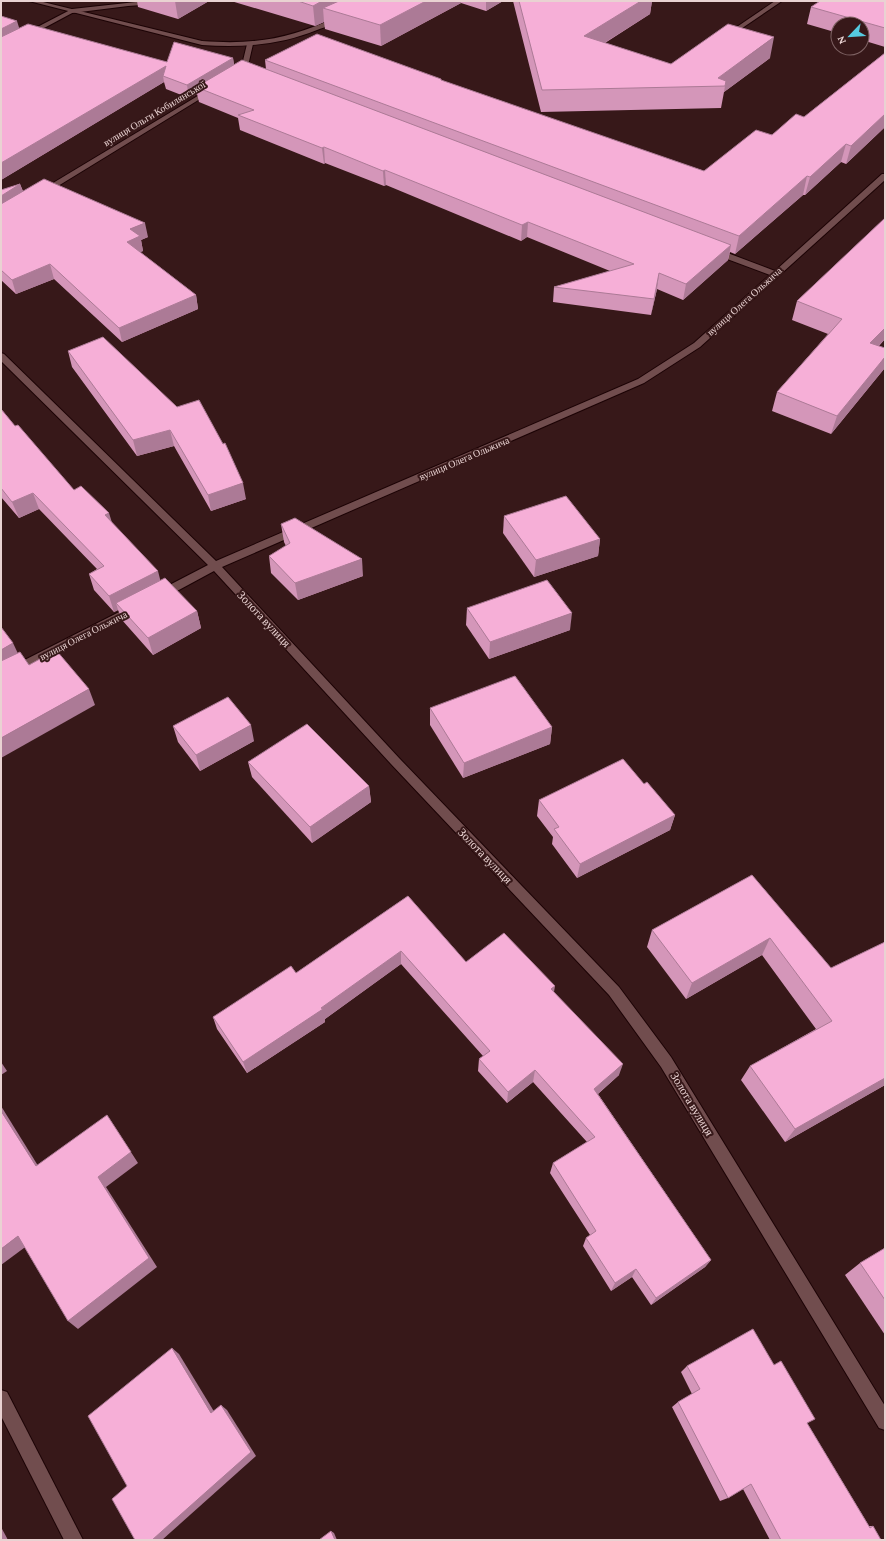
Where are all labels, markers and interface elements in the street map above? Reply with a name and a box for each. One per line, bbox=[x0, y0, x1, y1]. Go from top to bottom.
north arrow bbox=[830, 16, 870, 56]
text: N bbox=[834, 34, 848, 46]
street label: вулиця Ольги Кобилянської bbox=[101, 78, 207, 148]
street label: вулиця Олега Ольжича bbox=[705, 265, 784, 338]
street label: вулиця Олега Ольжича bbox=[418, 434, 511, 482]
street label: Золота вулиця bbox=[234, 588, 294, 650]
street label: вулиця Олега Ольжича bbox=[38, 608, 129, 662]
street label: Золота вулиця bbox=[455, 825, 515, 887]
street label: Золота вулиця bbox=[668, 1070, 717, 1139]

